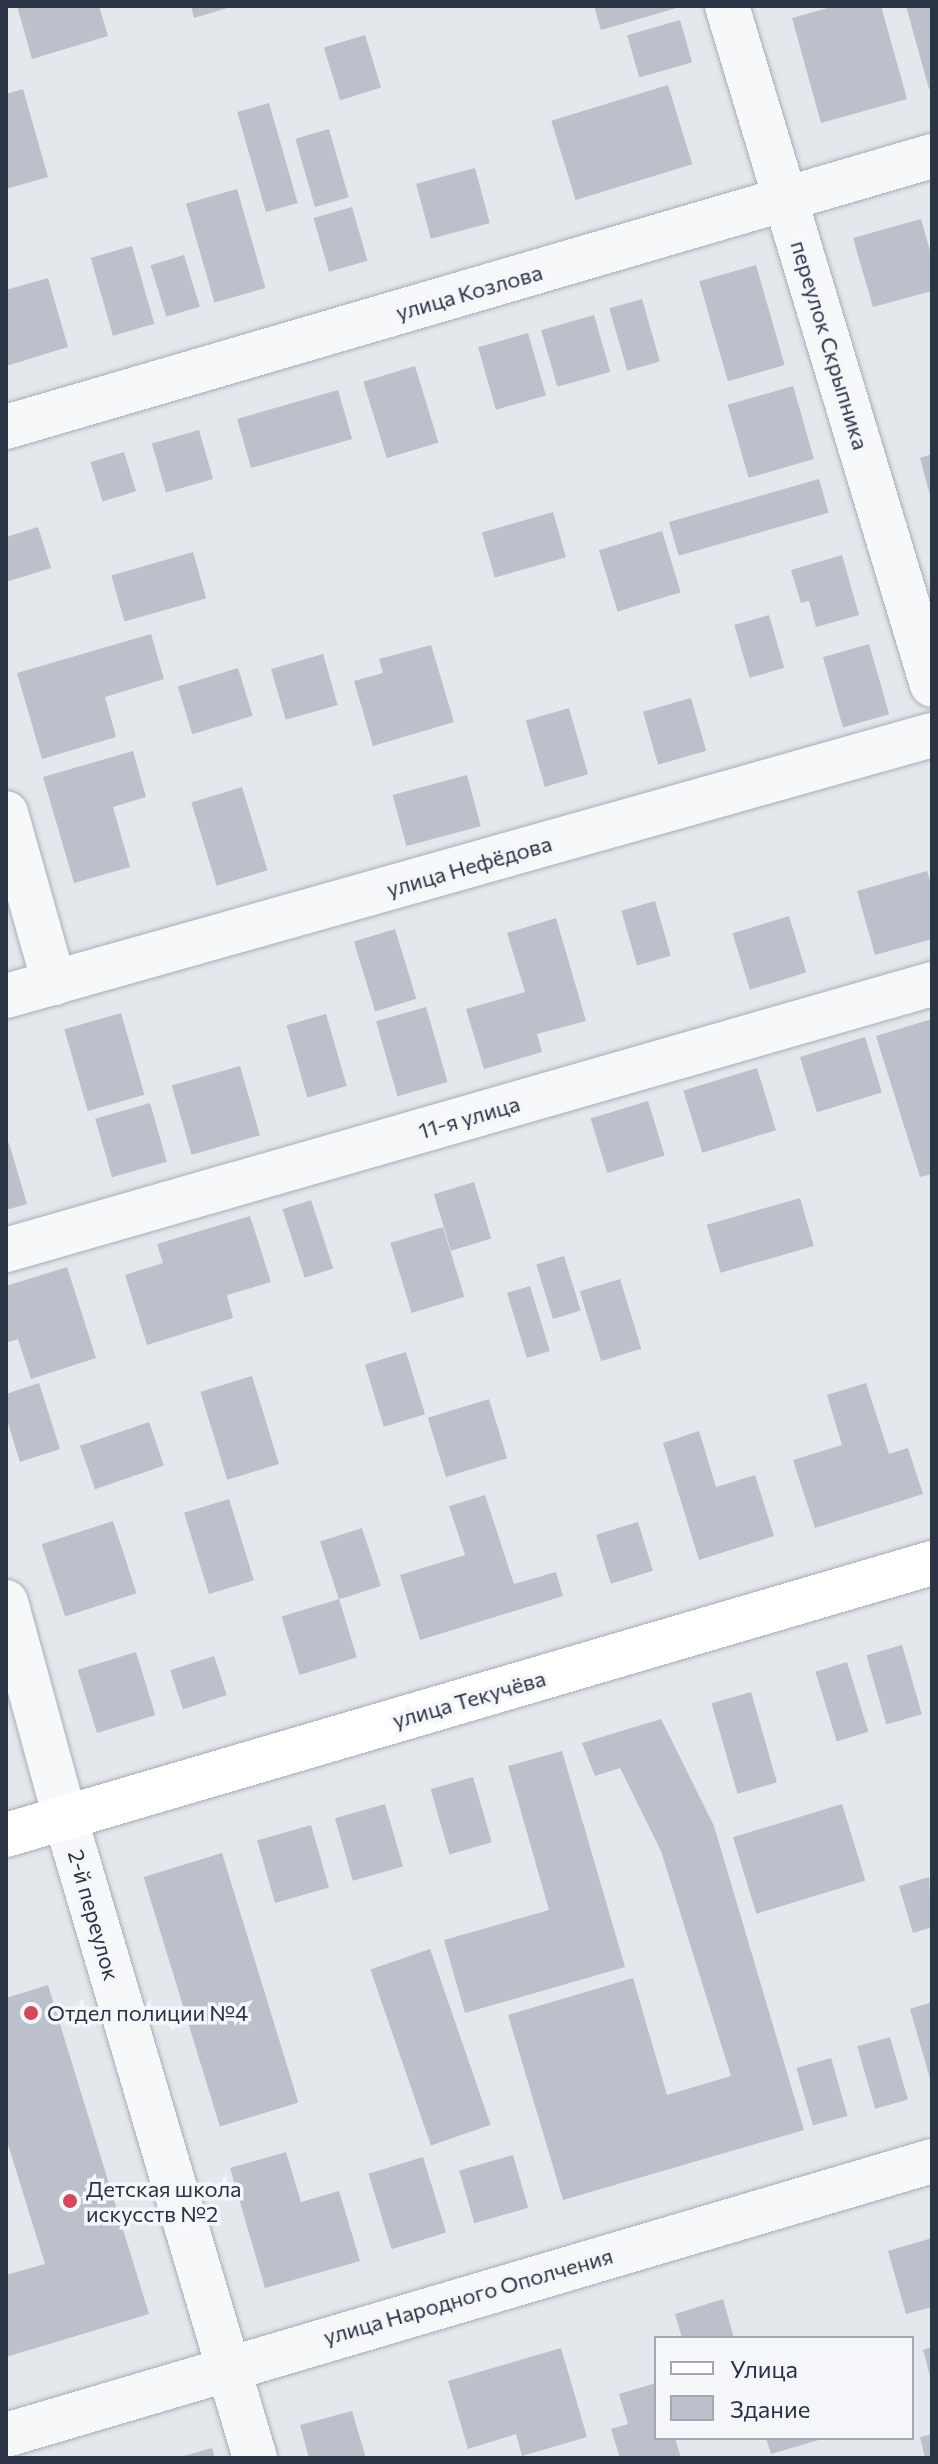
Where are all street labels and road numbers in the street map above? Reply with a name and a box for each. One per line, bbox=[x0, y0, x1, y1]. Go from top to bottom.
street label: переулок Скрыпника bbox=[786, 237, 874, 453]
street label: улица Козлова bbox=[393, 258, 545, 326]
street label: улица Нефёдова bbox=[383, 830, 555, 902]
street label: 11-я улица bbox=[415, 1090, 523, 1144]
street label: улица Текучёва bbox=[389, 1665, 549, 1733]
street label: 2-й переулок bbox=[63, 1847, 125, 1983]
street label: улица Народного Ополчения bbox=[320, 2242, 616, 2350]

